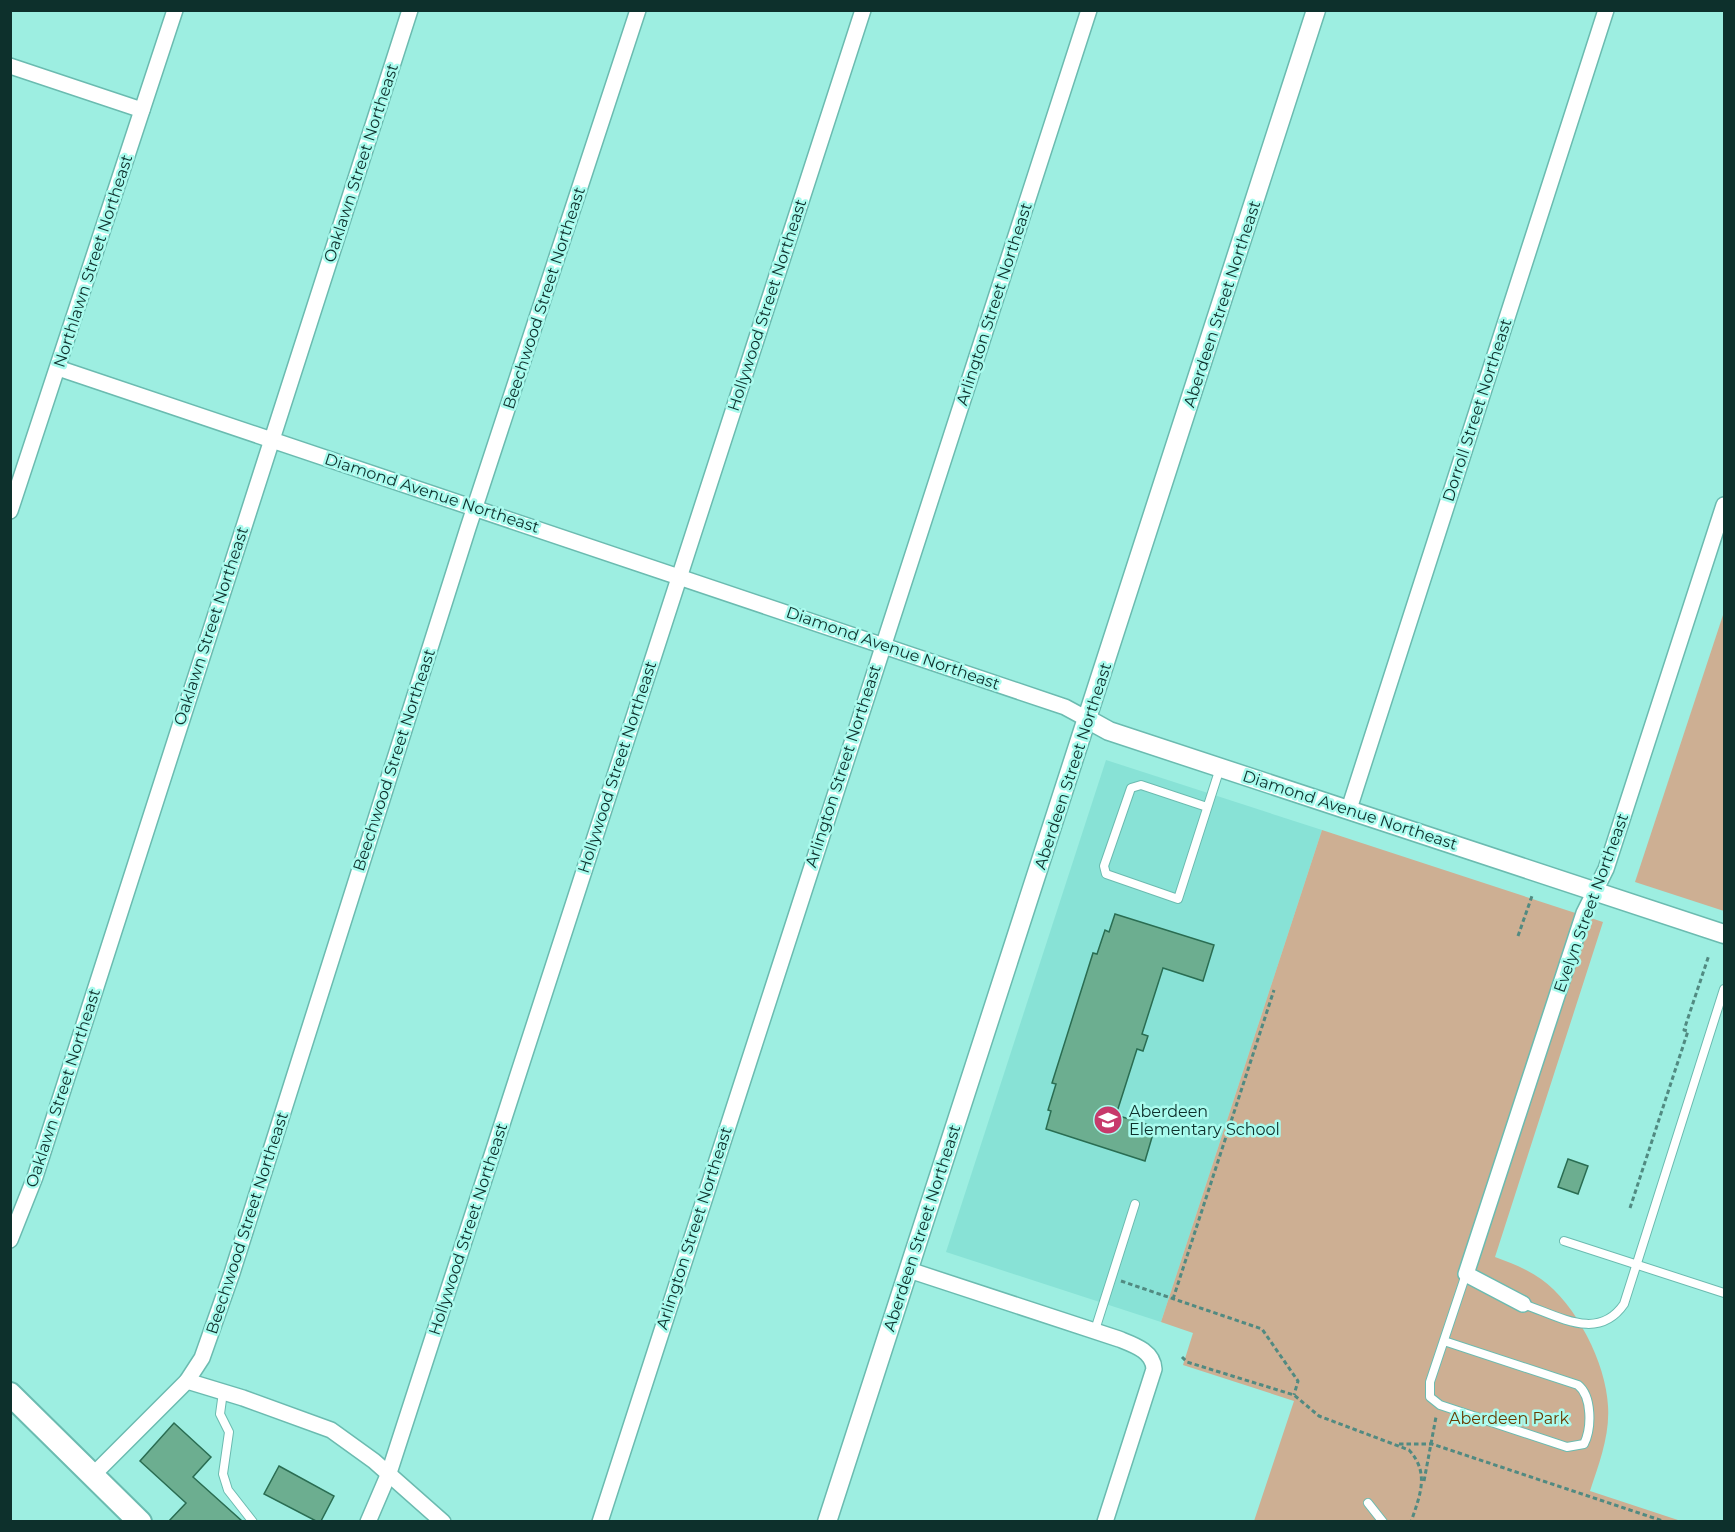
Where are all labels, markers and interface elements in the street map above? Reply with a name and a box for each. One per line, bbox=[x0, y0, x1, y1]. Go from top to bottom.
street label: Oaklawn Street Northeast bbox=[320, 61, 402, 265]
street label: Northlawn Street Northeast bbox=[50, 152, 137, 370]
street label: Beechwood Street Northeast bbox=[499, 184, 589, 412]
street label: Hollywood Street Northeast bbox=[724, 196, 810, 413]
street label: Aberdeen Street Northeast bbox=[1180, 198, 1265, 410]
street label: Arlington Street Northeast bbox=[952, 200, 1036, 408]
street label: Dorroll Street Northeast bbox=[1438, 316, 1516, 504]
street label: Diamond Avenue Northeast bbox=[322, 449, 542, 537]
street label: Oaklawn Street Northeast bbox=[170, 524, 252, 728]
street label: Diamond Avenue Northeast bbox=[784, 602, 1003, 694]
street label: Beechwood Street Northeast bbox=[349, 646, 439, 874]
street label: Hollywood Street Northeast bbox=[574, 658, 660, 875]
street label: Aberdeen Street Northeast bbox=[1031, 660, 1116, 872]
street label: Arlington Street Northeast bbox=[801, 662, 885, 870]
street label: Diamond Avenue Northeast bbox=[1240, 766, 1460, 854]
street label: Evelyn Street Northeast bbox=[1550, 810, 1632, 995]
street label: Oaklawn Street Northeast bbox=[22, 986, 104, 1190]
place label: Aberdeen Elementary School bbox=[1129, 1102, 1280, 1139]
school or university icon: Aberdeen Elementary School bbox=[1092, 1104, 1124, 1136]
street label: Beechwood Street Northeast bbox=[202, 1109, 292, 1337]
street label: Hollywood Street Northeast bbox=[425, 1120, 511, 1337]
street label: Aberdeen Street Northeast bbox=[880, 1122, 965, 1334]
street label: Arlington Street Northeast bbox=[652, 1124, 736, 1332]
park label: Aberdeen Park bbox=[1449, 1409, 1569, 1428]

